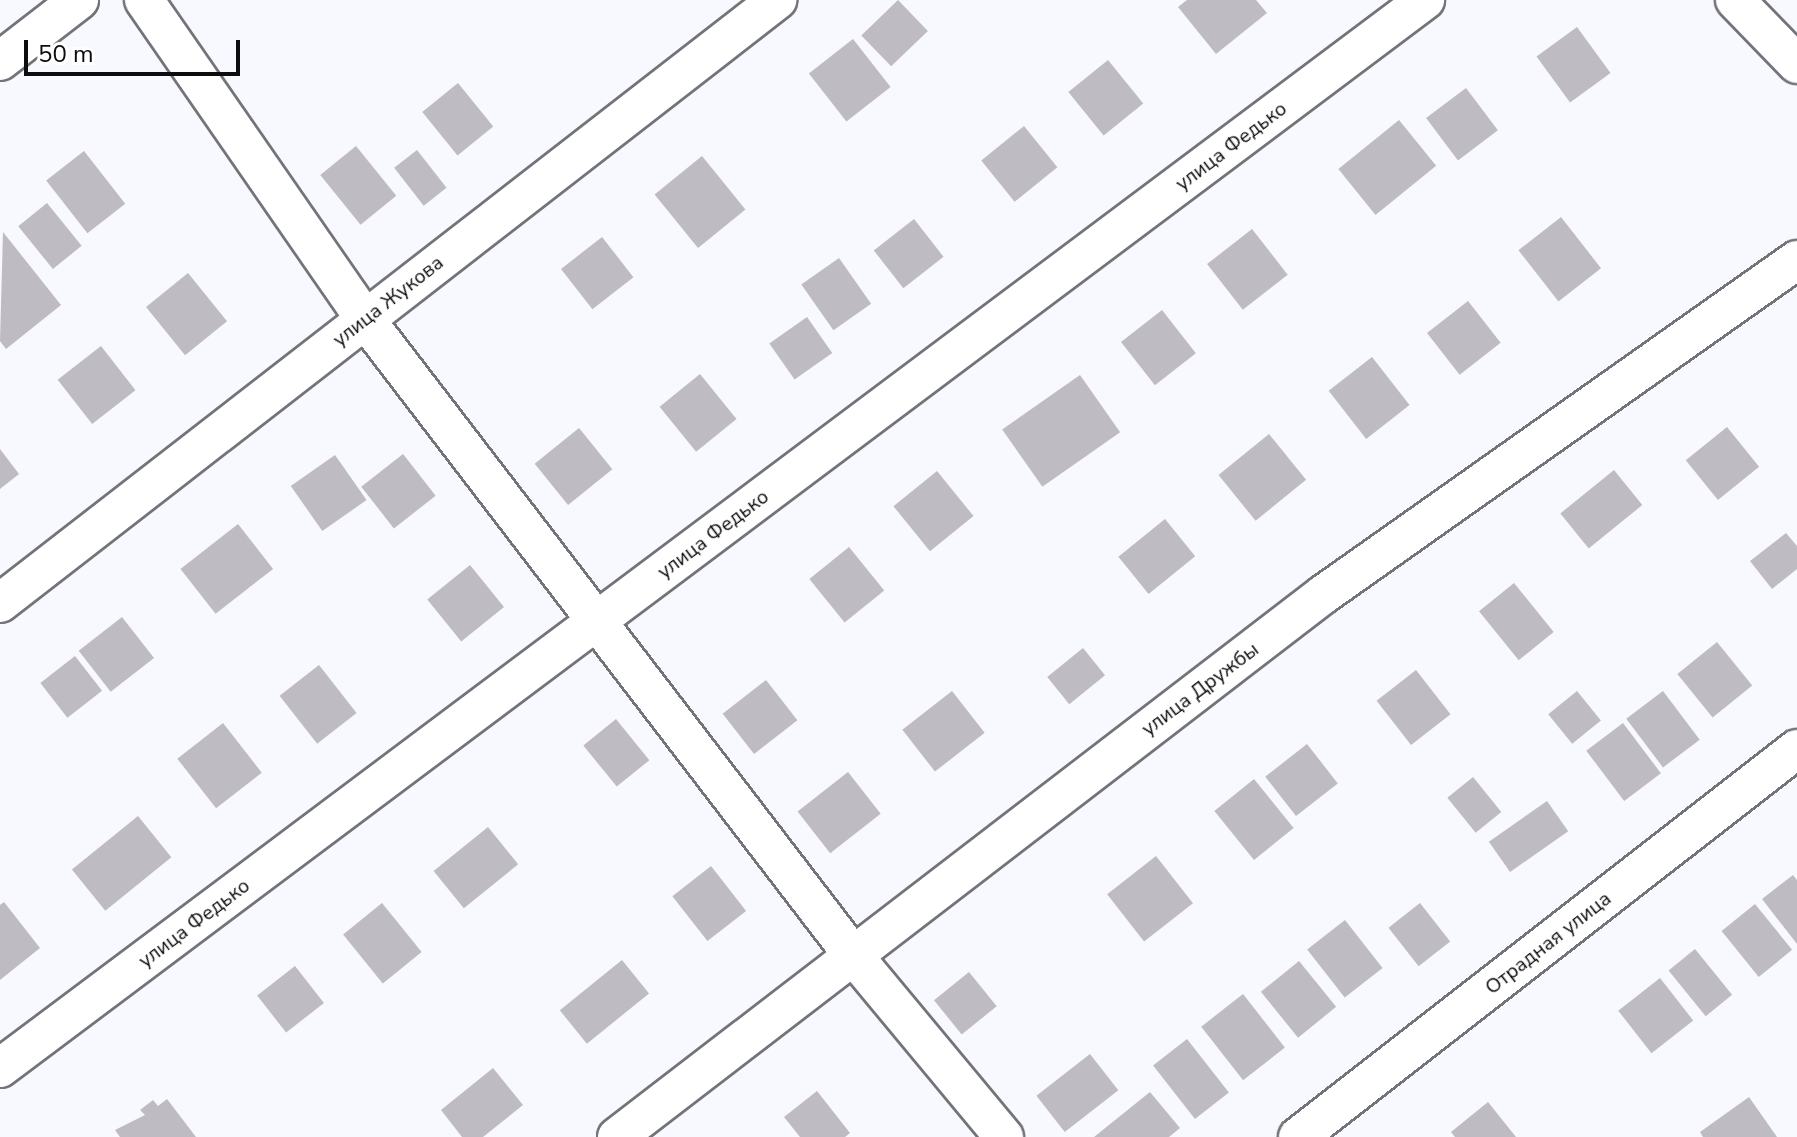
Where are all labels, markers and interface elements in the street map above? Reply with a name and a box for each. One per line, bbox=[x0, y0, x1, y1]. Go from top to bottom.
scale bar bbox=[28, 24, 244, 74]
text: 50 m bbox=[38, 38, 94, 70]
street label: улица Федько bbox=[1171, 96, 1291, 196]
street label: улица Жукова bbox=[328, 250, 448, 352]
street label: улица Федько bbox=[653, 484, 773, 584]
street label: улица Дружбы bbox=[1137, 637, 1263, 741]
street label: улица Федько bbox=[134, 873, 254, 973]
street label: Отрадная улица bbox=[1480, 886, 1616, 1000]

